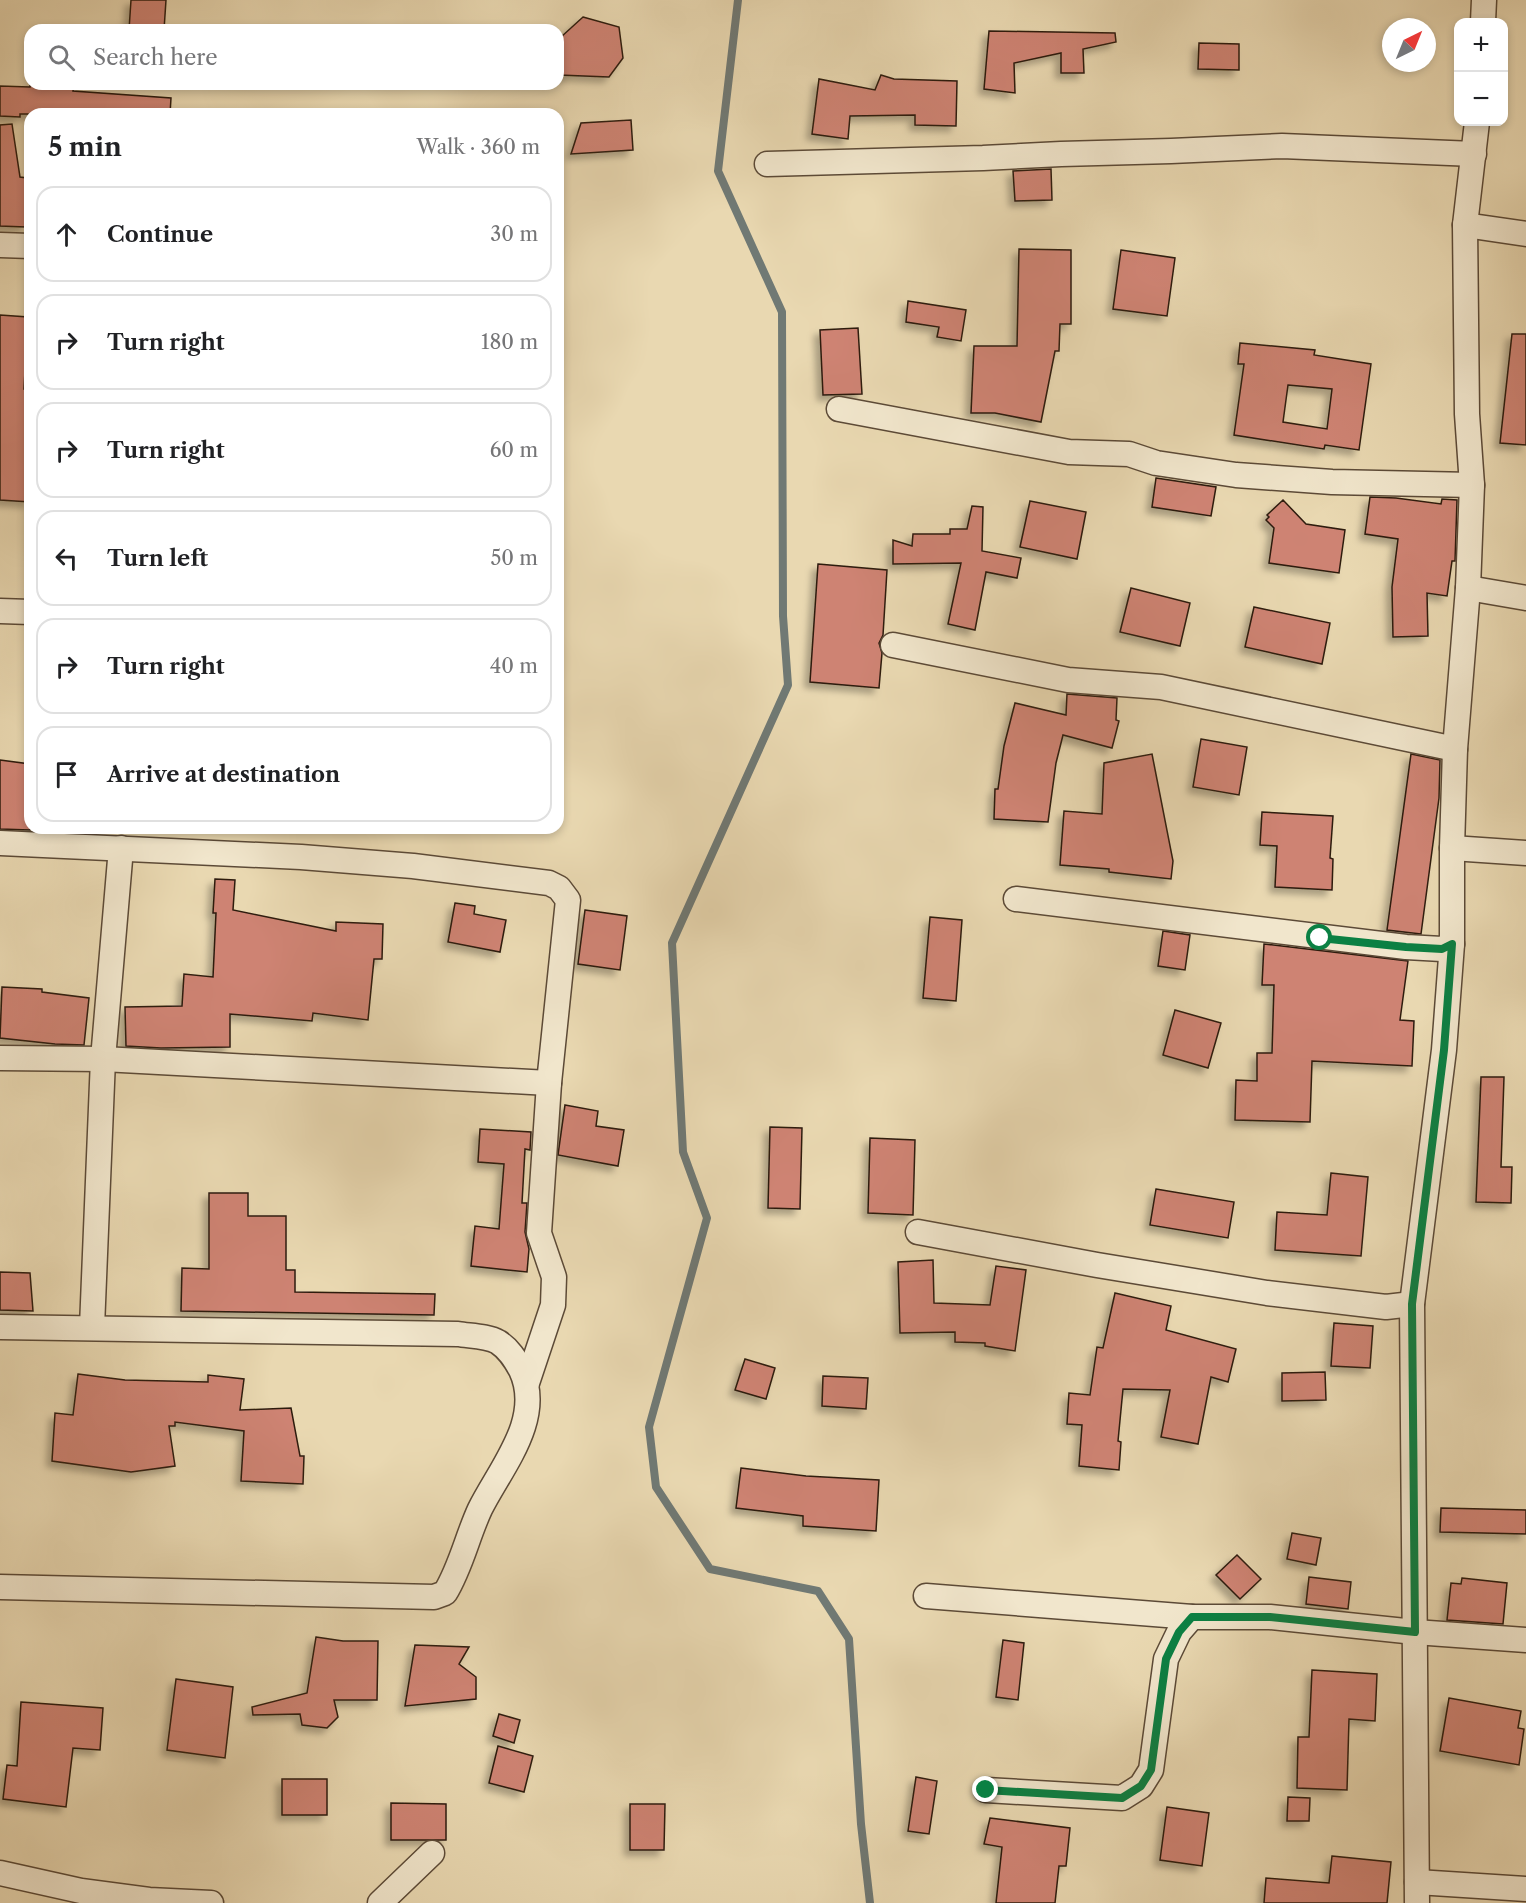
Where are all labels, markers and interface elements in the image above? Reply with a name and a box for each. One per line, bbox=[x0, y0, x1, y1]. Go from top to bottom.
north arrow bbox=[1382, 18, 1436, 72]
map controls bbox=[1454, 18, 1508, 126]
button: + bbox=[1454, 18, 1508, 72]
search box bbox=[24, 24, 564, 90]
icon: search bbox=[45, 41, 78, 74]
text: Search here bbox=[93, 44, 218, 71]
button: − bbox=[1454, 72, 1508, 126]
text: 5 min bbox=[48, 131, 122, 163]
text: Walk · 360 m bbox=[417, 135, 540, 159]
icon: ahead bbox=[50, 218, 83, 251]
text: Continue bbox=[107, 221, 213, 248]
text: 30 m bbox=[490, 222, 538, 246]
icon: right bbox=[50, 326, 83, 359]
text: Turn right bbox=[107, 329, 225, 356]
text: 180 m bbox=[481, 330, 538, 354]
icon: right bbox=[50, 434, 83, 467]
text: Turn right bbox=[107, 437, 225, 464]
text: 60 m bbox=[490, 438, 538, 462]
icon: left bbox=[50, 542, 83, 575]
text: Turn left bbox=[107, 545, 208, 572]
text: 50 m bbox=[491, 546, 538, 570]
icon: right bbox=[50, 650, 83, 683]
text: Turn right bbox=[107, 653, 225, 680]
text: 40 m bbox=[490, 654, 538, 678]
icon: arrive bbox=[50, 758, 83, 791]
text: Arrive at destination bbox=[107, 761, 340, 788]
route start bbox=[1306, 924, 1332, 950]
route end bbox=[972, 1776, 998, 1802]

